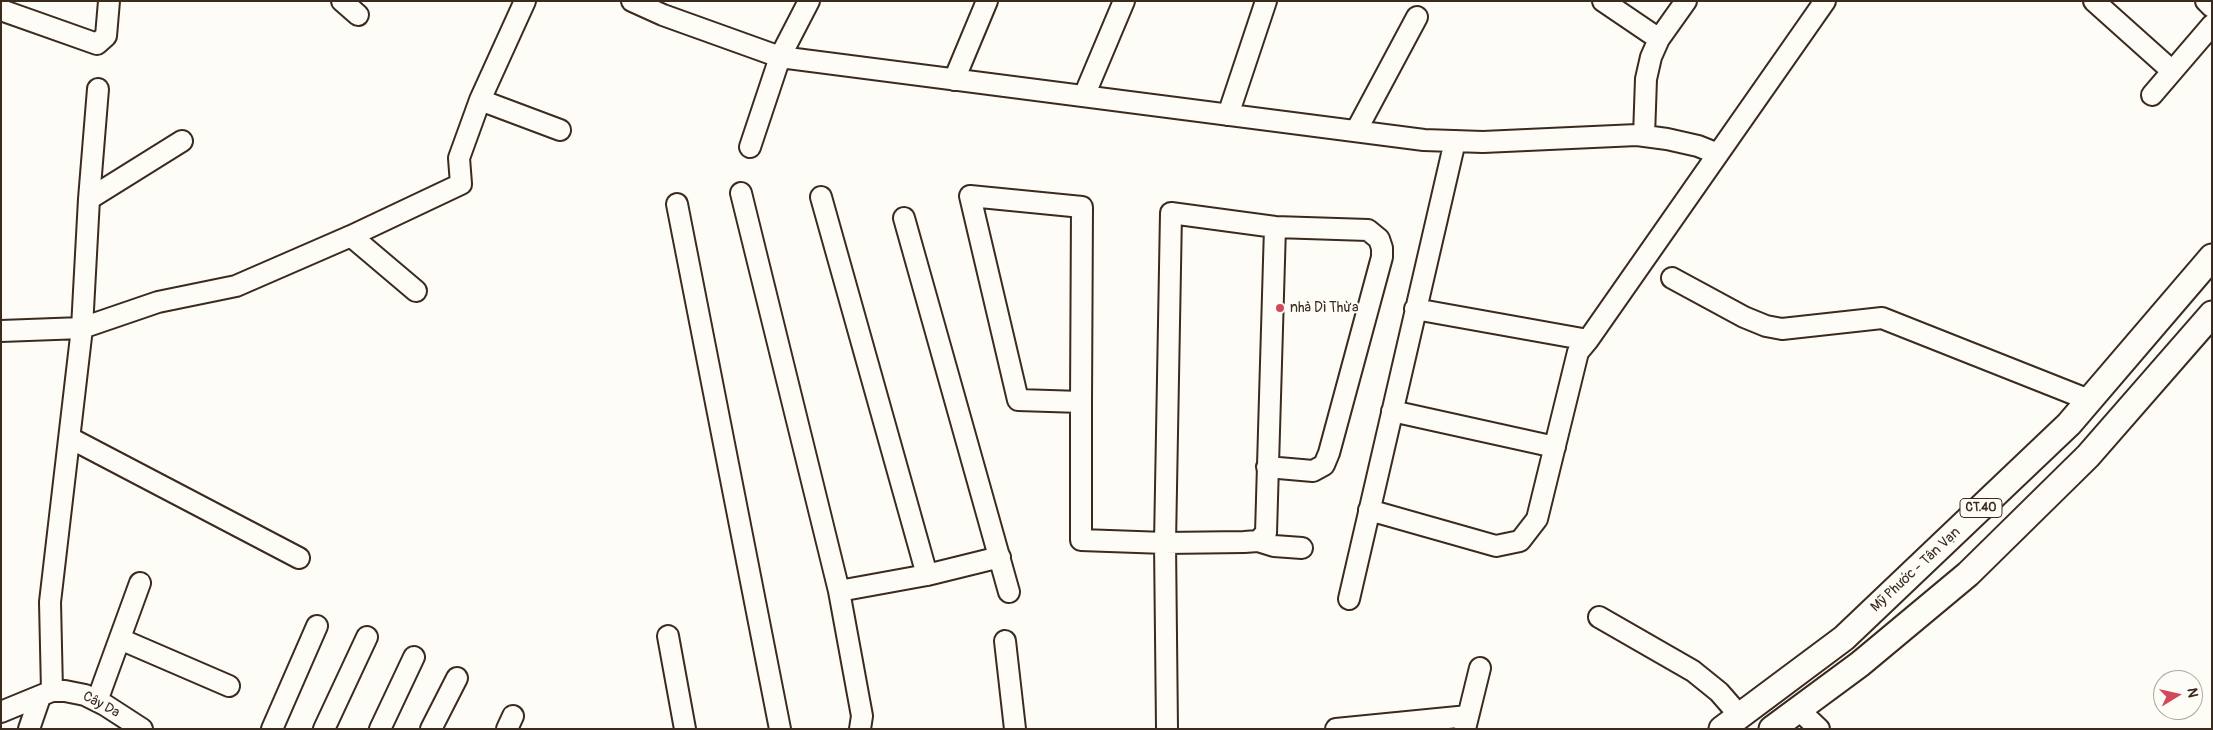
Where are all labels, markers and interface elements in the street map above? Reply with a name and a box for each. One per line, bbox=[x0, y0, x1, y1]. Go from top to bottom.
place label: nhà Dì Thừa bbox=[1290, 300, 1358, 316]
marker: nhà Dì Thừa bbox=[1274, 302, 1286, 314]
road number: CT.40 bbox=[1960, 498, 2002, 518]
street label: Mỹ Phước - Tân Vạn bbox=[1868, 524, 1964, 616]
north arrow bbox=[2153, 670, 2203, 720]
text: N bbox=[2183, 687, 2201, 699]
street label: Cây Da bbox=[80, 688, 122, 722]

